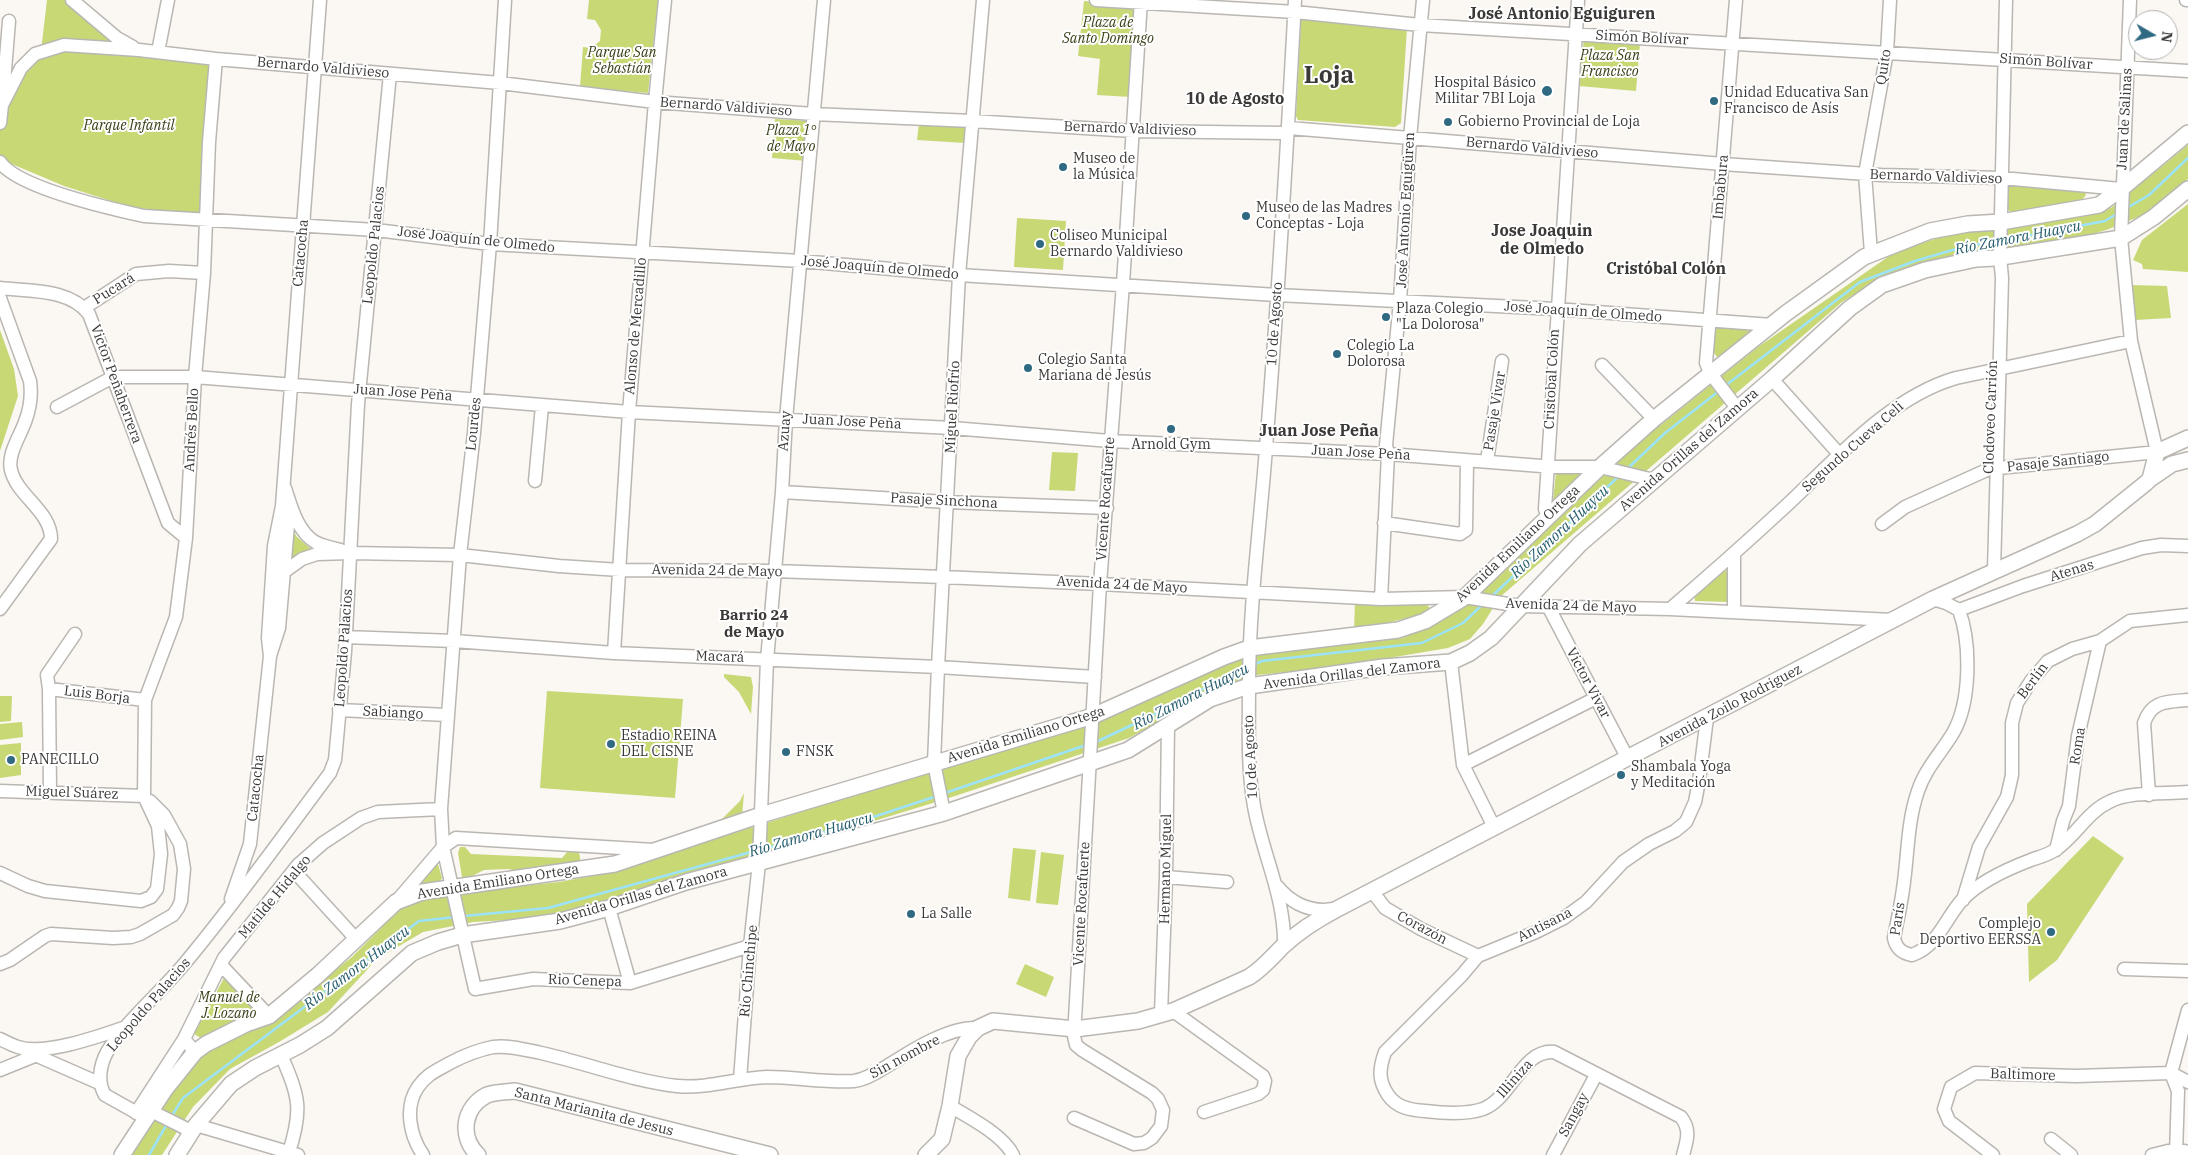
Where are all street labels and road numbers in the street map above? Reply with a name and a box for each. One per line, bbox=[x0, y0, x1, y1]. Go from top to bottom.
street label: Simón Bolívar bbox=[1595, 27, 1689, 49]
street label: Quito bbox=[1873, 48, 1895, 86]
street label: Simón Bolívar bbox=[1999, 50, 2093, 74]
street label: Bernardo Valdivieso bbox=[256, 54, 390, 82]
street label: Juan de Salinas bbox=[2114, 68, 2136, 170]
street label: Bernardo Valdivieso bbox=[659, 94, 793, 120]
street label: Bernardo Valdivieso bbox=[1063, 118, 1197, 140]
street label: José Antonio Eguigüren bbox=[1394, 132, 1418, 288]
street label: Bernardo Valdivieso bbox=[1465, 134, 1599, 162]
street label: Imbabura bbox=[1710, 154, 1732, 220]
street label: Bernardo Valdivieso bbox=[1869, 166, 2003, 188]
street label: Leopoldo Palacios bbox=[359, 185, 389, 305]
street label: Catacocha bbox=[290, 219, 312, 287]
street label: José Joaquín de Olmedo bbox=[396, 223, 556, 257]
street label: José Joaquín de Olmedo bbox=[800, 253, 960, 283]
street label: Alonso de Mercadillo bbox=[622, 257, 650, 395]
street label: Pucará bbox=[90, 270, 138, 308]
street label: 10 de Agosto bbox=[1264, 282, 1286, 366]
street label: José Joaquín de Olmedo bbox=[1504, 298, 1662, 326]
street label: Victor Peñaherrera bbox=[87, 322, 145, 446]
street label: Cristobal Colón bbox=[1541, 328, 1563, 430]
street label: Miguel Riofrío bbox=[942, 360, 964, 454]
street label: Clodoveo Carrión bbox=[1981, 360, 2001, 474]
street label: Pasaje Vivar bbox=[1480, 370, 1510, 452]
street label: Juan Jose Peña bbox=[353, 381, 453, 405]
street label: Avenida Orillas del Zamora bbox=[1616, 385, 1762, 515]
street label: Andrés Bello bbox=[181, 388, 203, 472]
street label: Lourdes bbox=[463, 396, 485, 452]
street label: Segundo Cueva Celi bbox=[1799, 398, 1907, 496]
street label: Azuay bbox=[775, 410, 795, 452]
street label: Juan Jose Peña bbox=[802, 411, 902, 433]
street label: Vicente Rocafuerte bbox=[1093, 436, 1119, 562]
street label: Juan Jose Peña bbox=[1311, 442, 1411, 464]
street label: Pasaje Santiago bbox=[2006, 448, 2110, 476]
street label: Avenida Emiliano Ortega bbox=[1452, 482, 1584, 606]
street label: Pasaje Sinchona bbox=[890, 490, 998, 512]
street label: Atenas bbox=[2048, 556, 2096, 586]
street label: Avenida 24 de Mayo bbox=[651, 561, 783, 581]
street label: Avenida 24 de Mayo bbox=[1056, 573, 1188, 597]
street label: Leopoldo Palacios bbox=[331, 588, 357, 708]
street label: Avenida 24 de Mayo bbox=[1505, 595, 1637, 617]
street label: Victor Vivar bbox=[1562, 645, 1614, 721]
street label: Macará bbox=[695, 648, 745, 666]
street label: Avenida Orillas del Zamora bbox=[1262, 655, 1442, 693]
street label: Berlín bbox=[2014, 660, 2052, 702]
street label: Avenida Zoilo Rodriguez bbox=[1655, 661, 1805, 751]
street label: Luis Borja bbox=[63, 683, 131, 707]
street label: Sabiango bbox=[362, 703, 424, 723]
street label: Avenida Emiliano Ortega bbox=[945, 703, 1107, 767]
street label: 10 de Agosto bbox=[1240, 715, 1262, 799]
street label: Roma bbox=[2067, 726, 2089, 766]
street label: Catacocha bbox=[244, 753, 268, 823]
street label: Miguel Suárez bbox=[25, 783, 119, 803]
street label: Hermano Miguel bbox=[1157, 814, 1175, 924]
street label: Vicente Rocafuerte bbox=[1070, 841, 1094, 967]
street label: Matilde Hidalgo bbox=[235, 852, 315, 942]
street label: Avenida Emiliano Ortega bbox=[416, 861, 580, 903]
street label: Avenida Orillas del Zamora bbox=[553, 863, 729, 929]
street label: París bbox=[1887, 901, 1909, 937]
street label: Antisana bbox=[1515, 904, 1575, 946]
street label: Corazón bbox=[1394, 908, 1450, 948]
street label: Río Chinchipe bbox=[737, 924, 761, 1018]
street label: Leopoldo Palacios bbox=[104, 955, 194, 1055]
street label: Rio Cenepa bbox=[548, 971, 622, 991]
street label: Sin nombre bbox=[867, 1031, 943, 1083]
street label: Illiniza bbox=[1493, 1056, 1537, 1102]
street label: Baltimore bbox=[1990, 1065, 2056, 1085]
street label: Santa Marianita de Jesus bbox=[513, 1084, 675, 1140]
street label: Sangay bbox=[1555, 1090, 1593, 1140]

